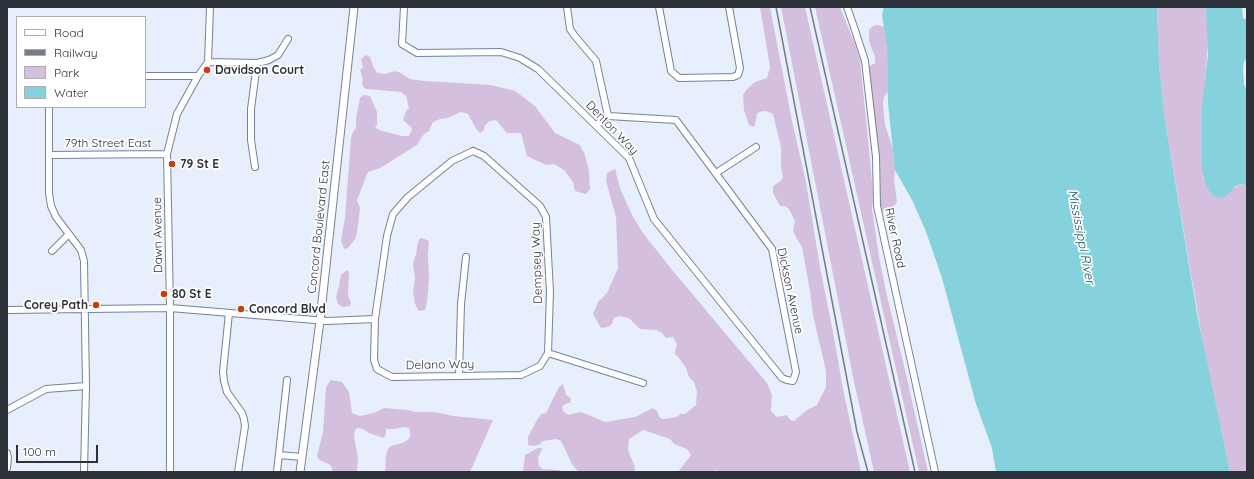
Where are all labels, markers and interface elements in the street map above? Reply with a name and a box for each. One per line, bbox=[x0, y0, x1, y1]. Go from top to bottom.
legend bbox=[16, 16, 146, 108]
text: Road bbox=[54, 25, 84, 40]
text: Railway bbox=[54, 45, 98, 60]
place label: Davidson Court bbox=[215, 63, 304, 77]
text: Park bbox=[54, 65, 79, 80]
marker: Davidson Court bbox=[202, 65, 212, 75]
text: Water bbox=[54, 85, 88, 100]
street label: Denton Way bbox=[583, 98, 641, 158]
street label: 79th Street East bbox=[65, 136, 151, 150]
place label: 79 St E bbox=[180, 157, 219, 171]
marker: 79 St E bbox=[167, 159, 177, 169]
street label: Concord Boulevard East bbox=[305, 160, 333, 294]
water label: Mississippi River bbox=[1064, 188, 1098, 286]
street label: Dawn Avenue bbox=[150, 197, 166, 273]
street label: River Road bbox=[882, 207, 908, 269]
street label: Dempsey Way bbox=[528, 222, 546, 304]
street label: Dickson Avenue bbox=[774, 247, 806, 335]
place label: 80 St E bbox=[172, 287, 212, 301]
marker: 80 St E bbox=[159, 289, 169, 299]
place label: Corey Path bbox=[24, 298, 88, 312]
marker: Corey Path bbox=[91, 300, 101, 310]
place label: Concord Blvd bbox=[249, 302, 326, 316]
marker: Concord Blvd bbox=[236, 304, 246, 314]
street label: Delano Way bbox=[406, 357, 474, 373]
scale bar bbox=[18, 437, 100, 463]
text: 100 m bbox=[23, 444, 56, 459]

